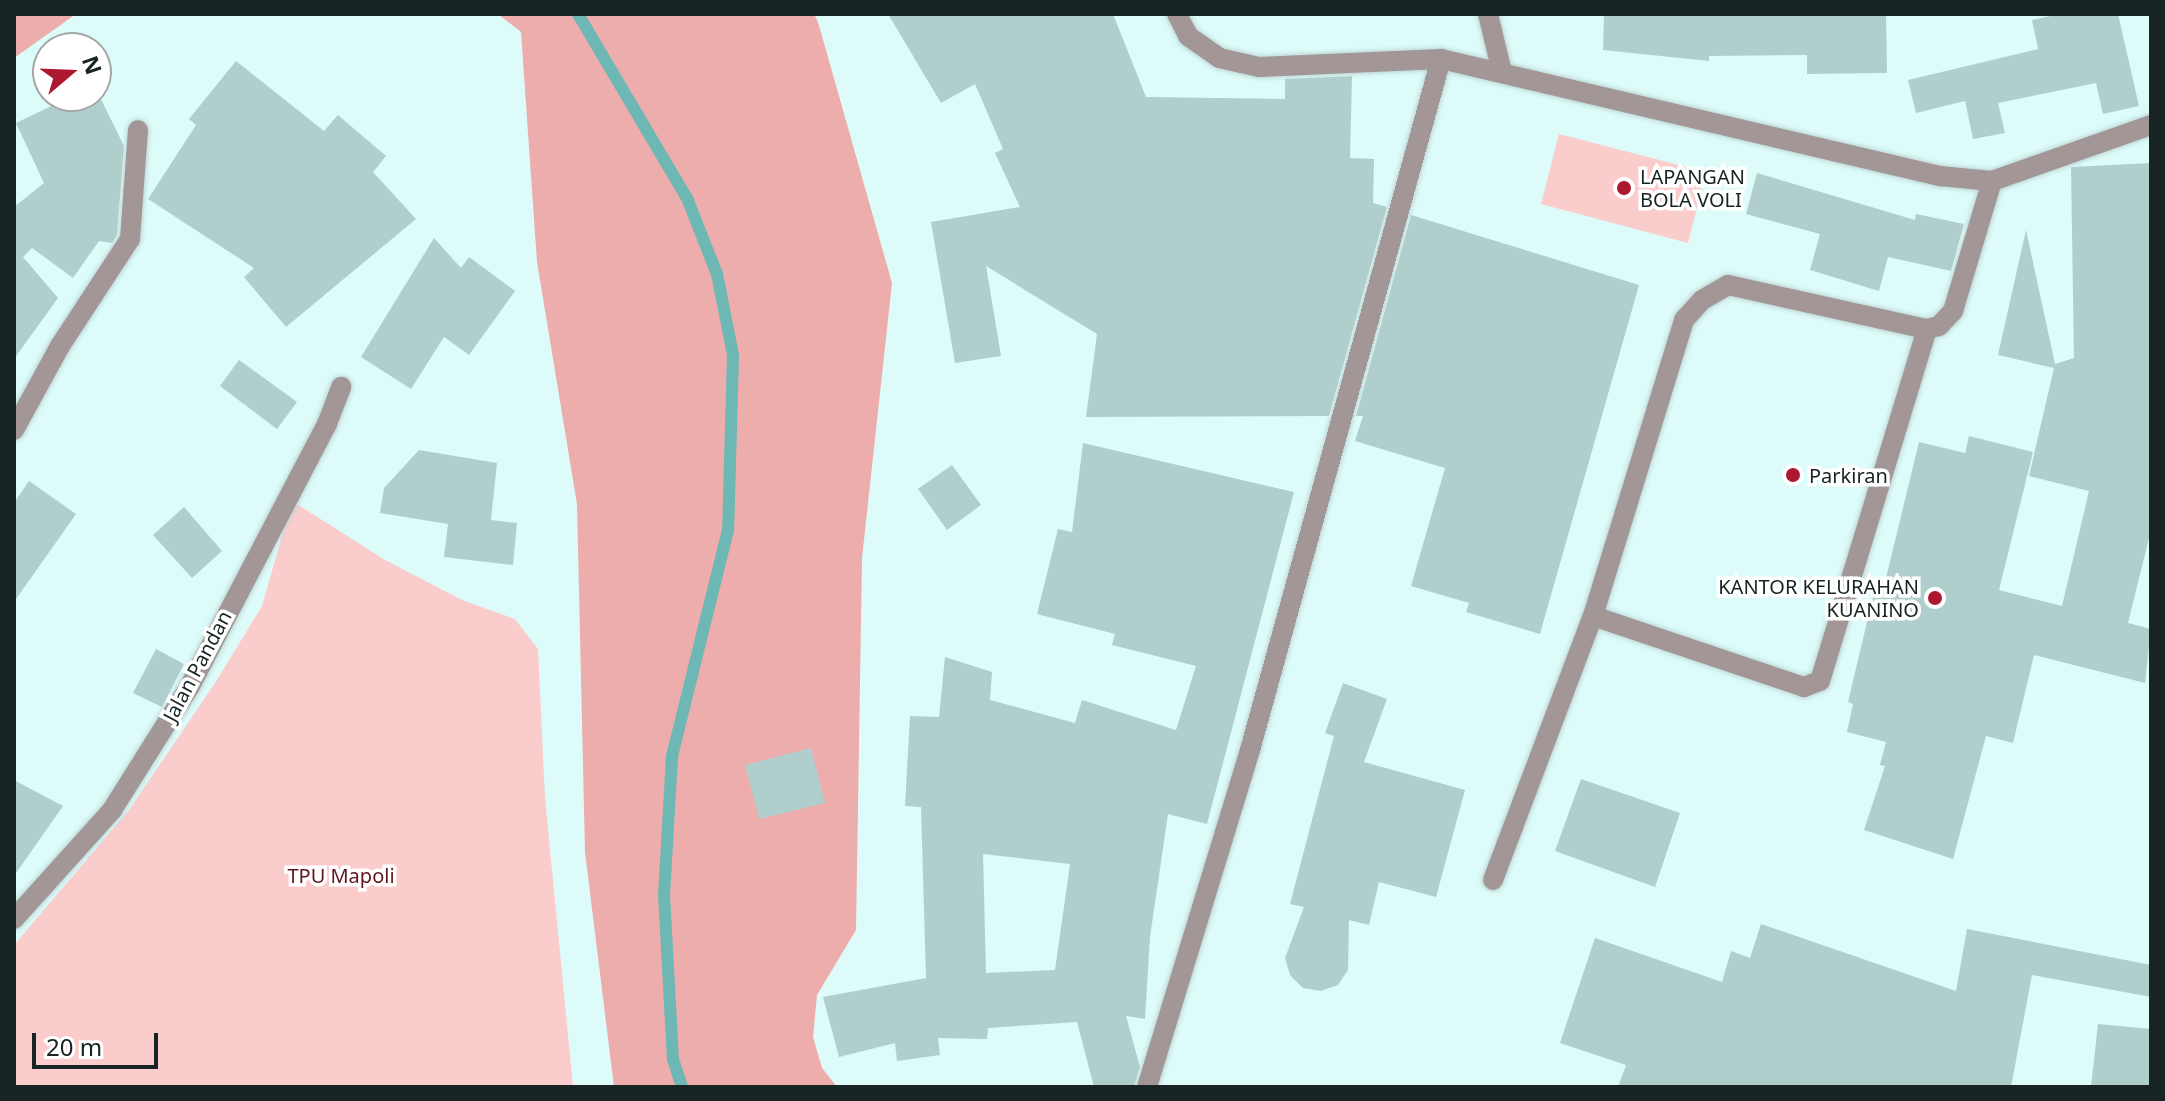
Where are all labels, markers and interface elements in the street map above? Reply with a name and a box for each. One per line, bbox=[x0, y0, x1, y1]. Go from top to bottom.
north arrow bbox=[32, 32, 112, 112]
text: N bbox=[76, 51, 110, 78]
place label: LAPANGAN BOLA VOLI bbox=[1640, 164, 1745, 211]
marker: LAPANGAN BOLA VOLI bbox=[1615, 179, 1633, 197]
place label: Parkiran bbox=[1809, 463, 1888, 487]
marker: Parkiran bbox=[1784, 466, 1802, 484]
place label: KANTOR KELURAHAN KUANINO bbox=[1718, 574, 1919, 621]
marker: KANTOR KELURAHAN KUANINO bbox=[1926, 589, 1944, 607]
street label: Jalan Pandan bbox=[158, 606, 236, 726]
park label: TPU Mapoli bbox=[287, 863, 395, 887]
scale bar bbox=[36, 1017, 162, 1067]
text: 20 m bbox=[46, 1030, 102, 1063]

